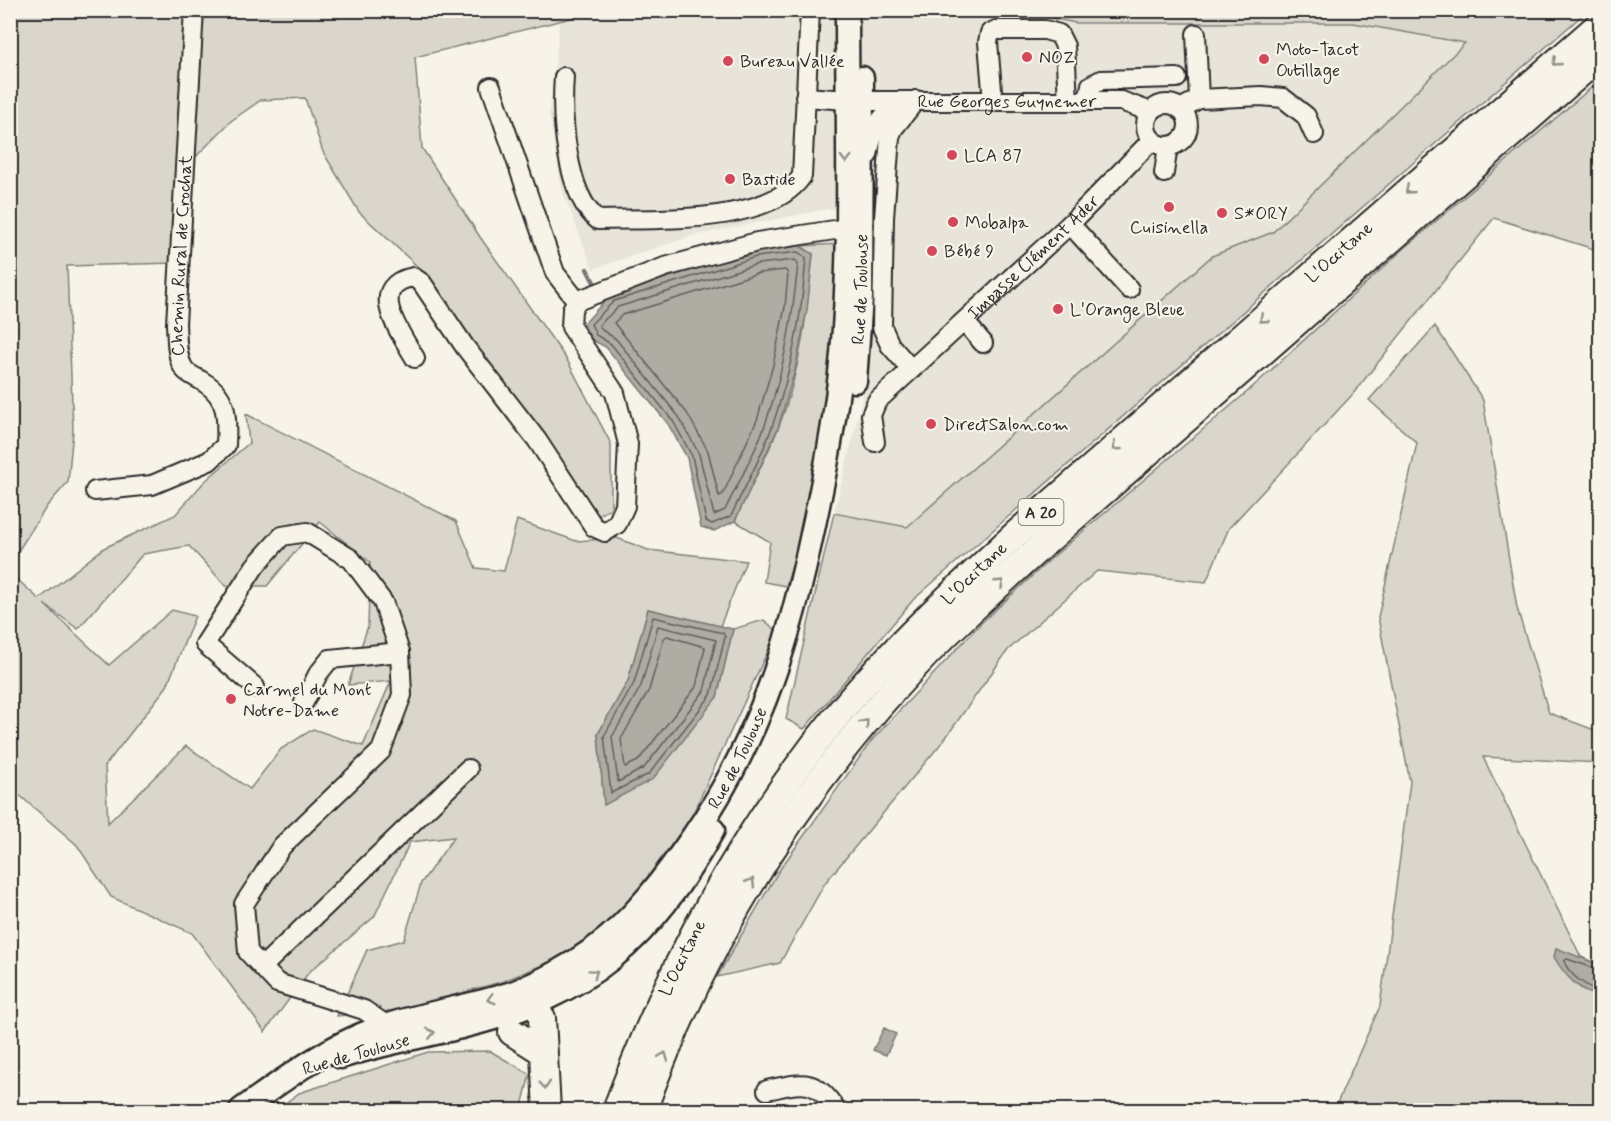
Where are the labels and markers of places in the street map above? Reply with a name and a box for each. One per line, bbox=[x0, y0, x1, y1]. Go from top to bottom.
place label: Moto-Tacot Outillage bbox=[1276, 38, 1359, 84]
place label: NOZ bbox=[1039, 46, 1074, 70]
place label: Bureau Vallée bbox=[740, 50, 845, 74]
marker: NOZ bbox=[1020, 50, 1034, 64]
marker: Moto-Tacot Outillage bbox=[1257, 52, 1271, 66]
marker: Bureau Vallée bbox=[721, 54, 735, 68]
place label: LCA 87 bbox=[964, 144, 1021, 168]
marker: LCA 87 bbox=[945, 148, 959, 162]
place label: Bastide bbox=[742, 168, 796, 192]
marker: Bastide bbox=[723, 172, 737, 186]
marker: Cuisinella bbox=[1162, 200, 1176, 214]
place label: S*ORY bbox=[1234, 202, 1288, 226]
marker: S*ORY bbox=[1215, 206, 1229, 220]
place label: Mobalpa bbox=[965, 211, 1029, 235]
marker: Mobalpa bbox=[946, 215, 960, 229]
place label: Cuisinella bbox=[1130, 216, 1208, 240]
place label: Bébé 9 bbox=[944, 240, 994, 264]
marker: Bébé 9 bbox=[925, 244, 939, 258]
place label: L'Orange Bleue bbox=[1070, 298, 1185, 323]
marker: L'Orange Bleue bbox=[1051, 302, 1065, 316]
place label: DirectSalon.com bbox=[943, 413, 1069, 437]
marker: DirectSalon.com bbox=[924, 417, 938, 431]
place label: Carmel du Mont Notre-Dame bbox=[243, 678, 372, 723]
marker: Carmel du Mont Notre-Dame bbox=[224, 692, 238, 706]

